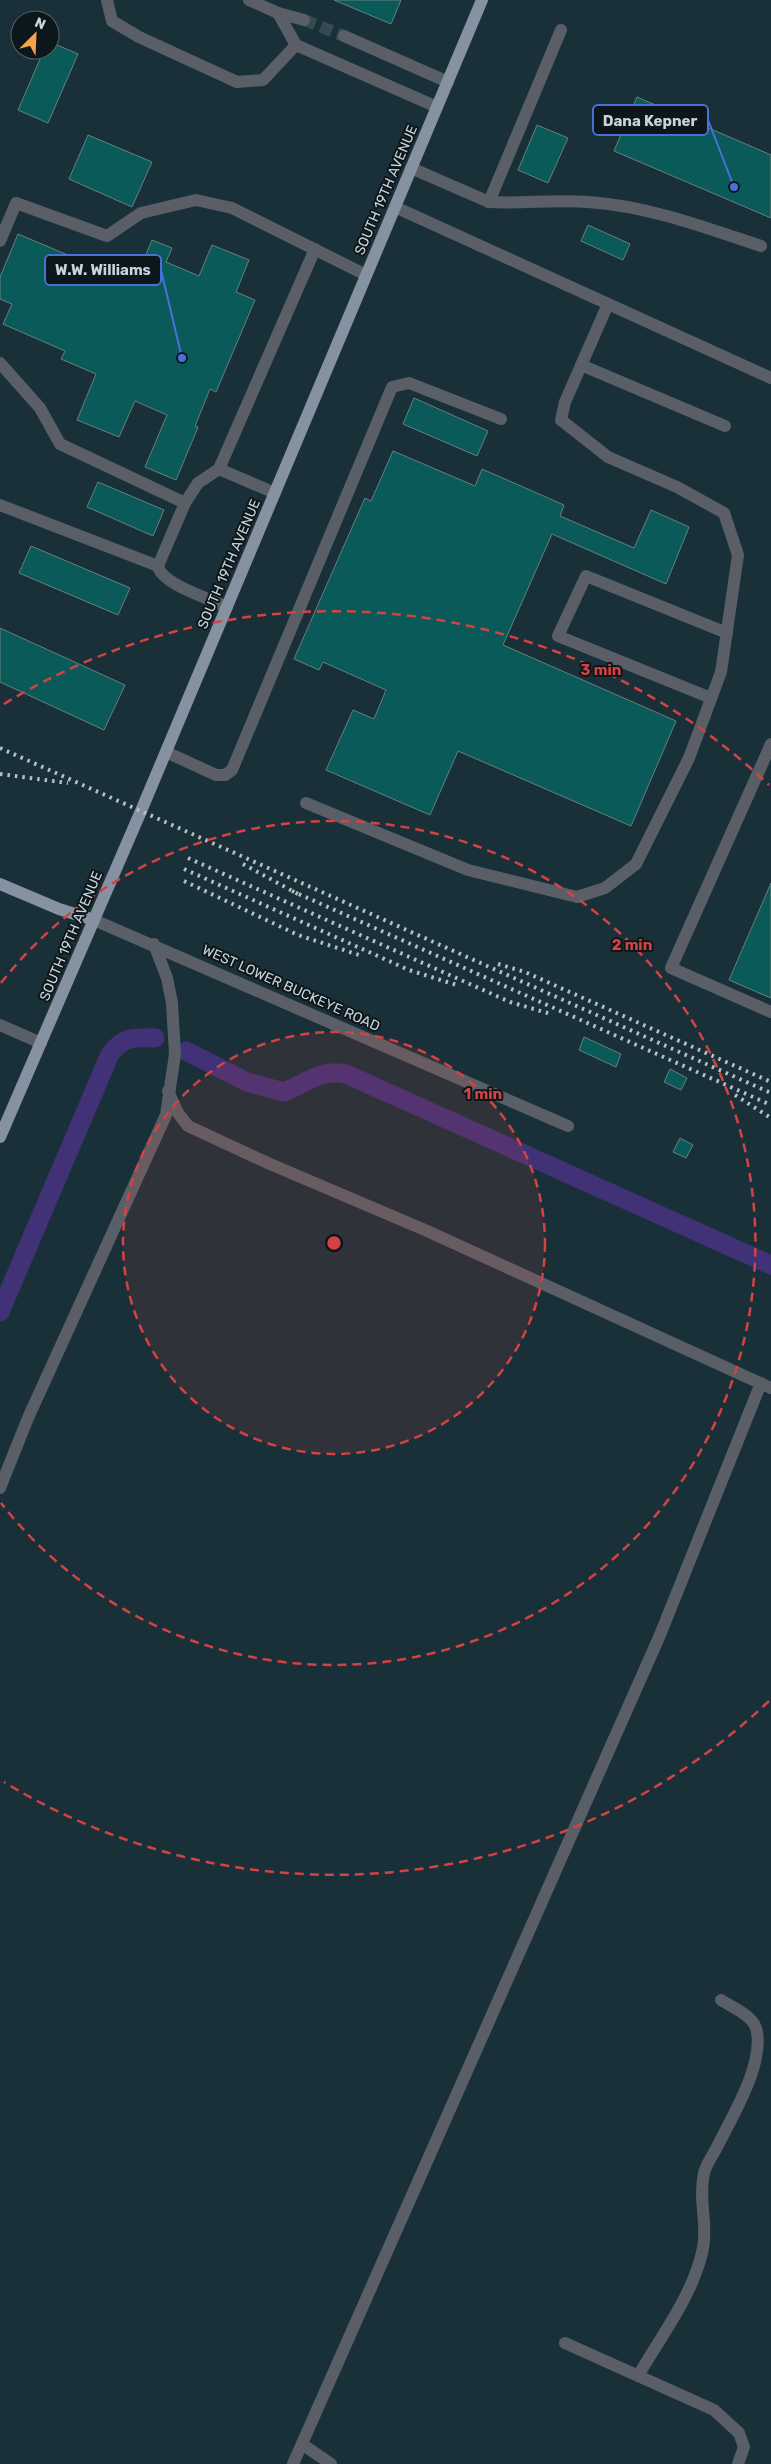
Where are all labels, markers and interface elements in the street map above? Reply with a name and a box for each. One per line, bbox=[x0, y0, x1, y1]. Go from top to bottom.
north arrow bbox=[10, 10, 60, 60]
text: N bbox=[32, 14, 48, 33]
callout: Dana Kepner bbox=[593, 105, 708, 135]
text: Dana Kepner bbox=[603, 112, 697, 130]
street label: SOUTH 19TH AVENUE bbox=[351, 123, 421, 257]
callout: W.W. Williams bbox=[45, 255, 161, 285]
text: W.W. Williams bbox=[55, 261, 151, 279]
street label: SOUTH 19TH AVENUE bbox=[194, 497, 264, 631]
text: 3 min bbox=[581, 661, 621, 679]
street label: SOUTH 19TH AVENUE bbox=[36, 869, 106, 1003]
text: 2 min bbox=[612, 936, 652, 954]
street label: WEST LOWER BUCKEYE ROAD bbox=[200, 941, 382, 1035]
text: 1 min bbox=[464, 1085, 502, 1103]
centre of rings bbox=[325, 1234, 343, 1252]

